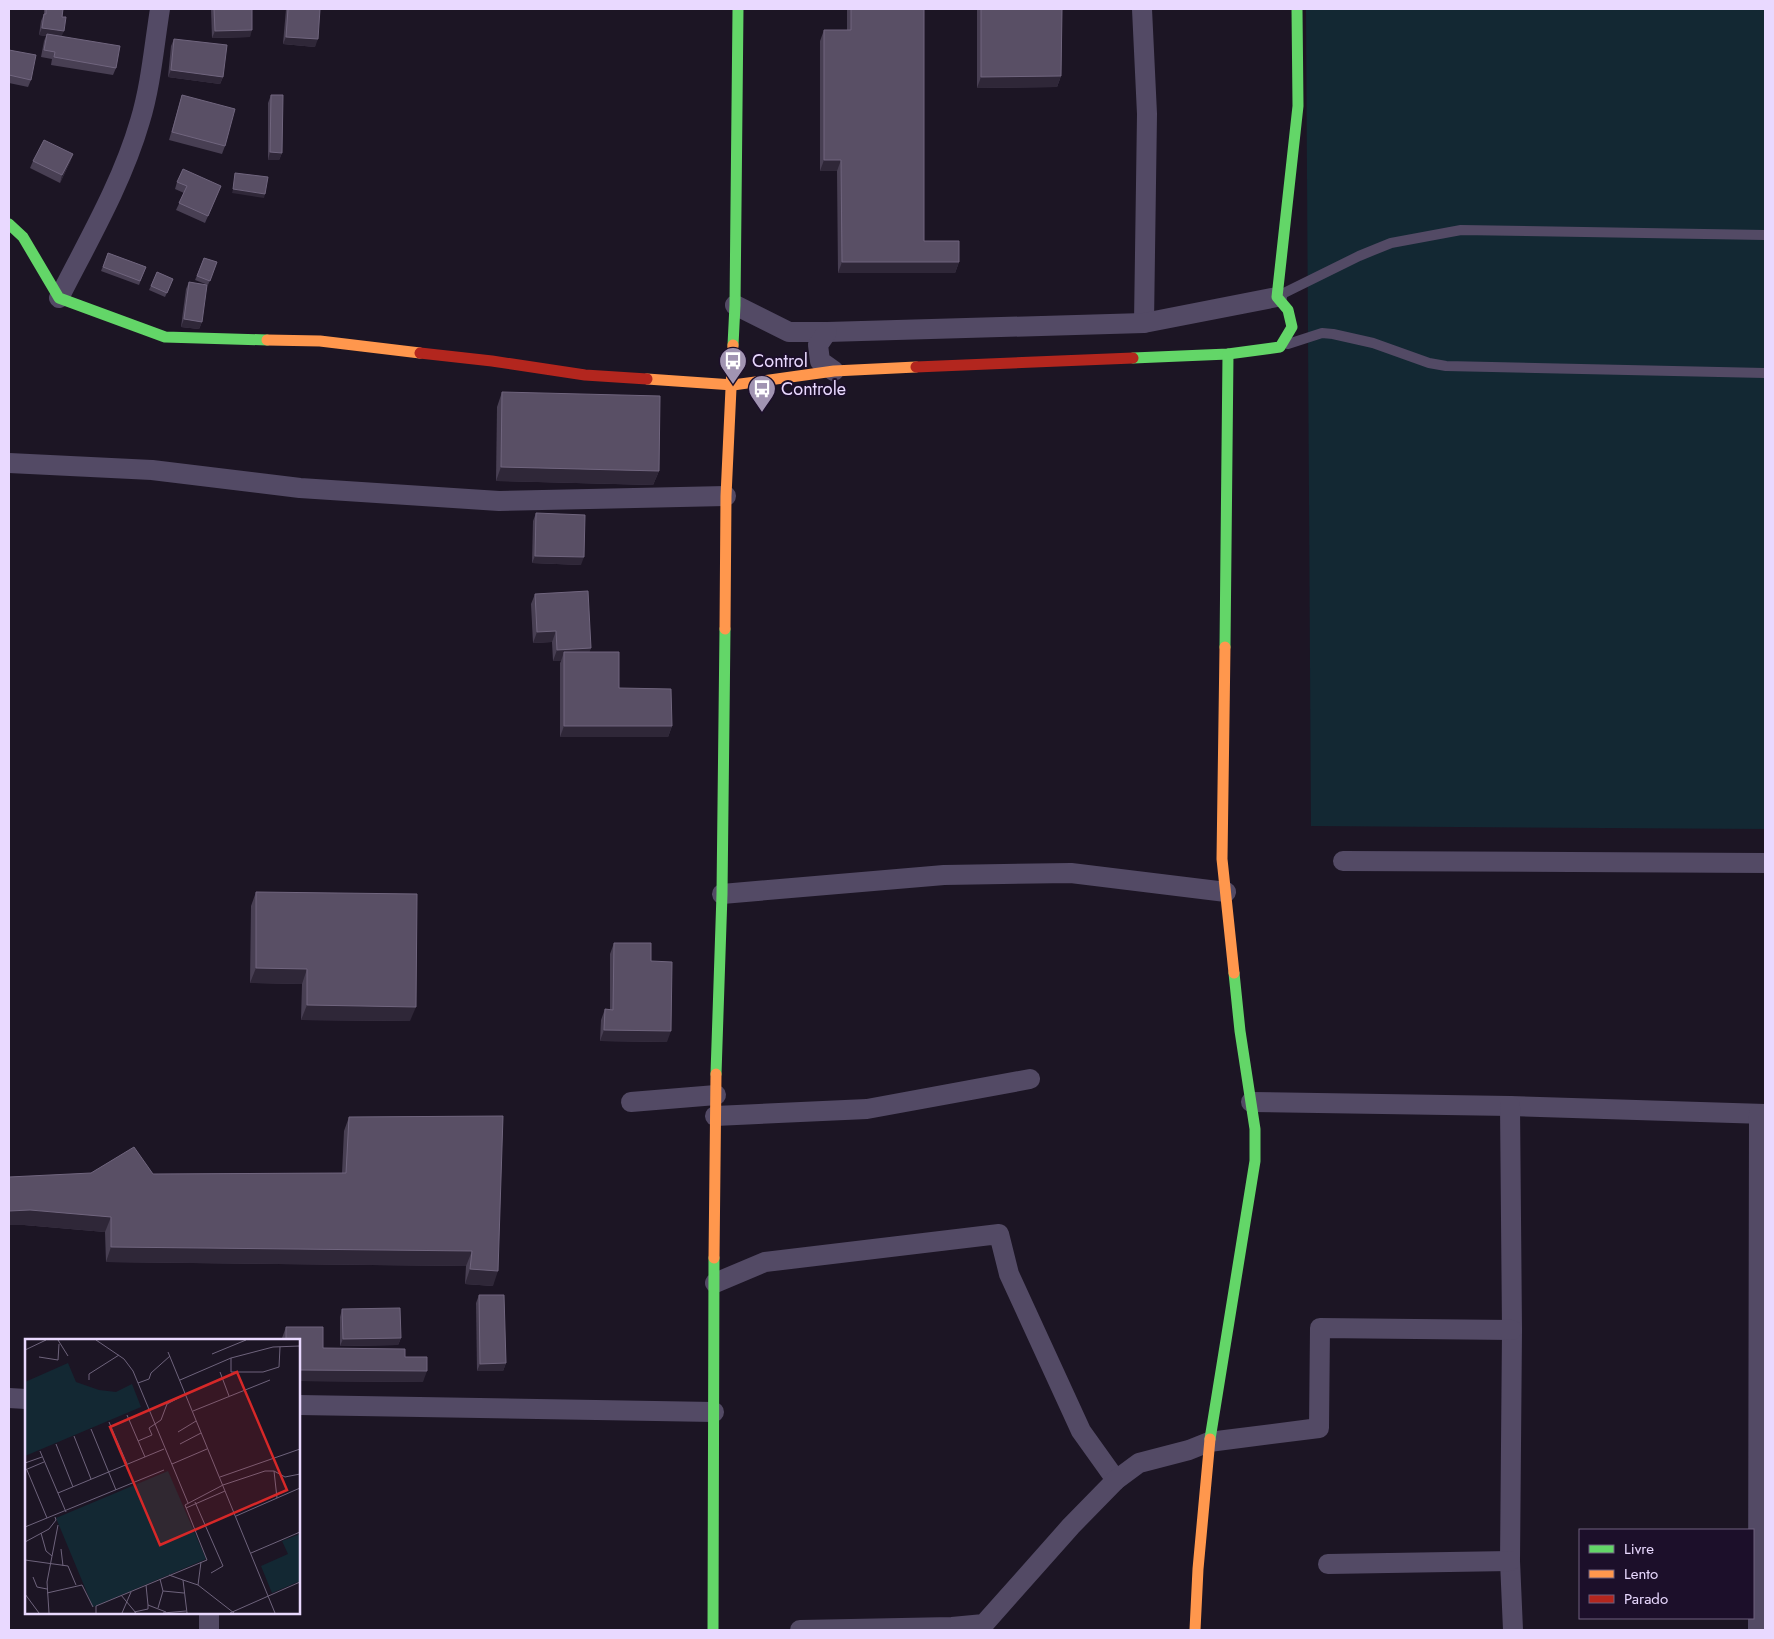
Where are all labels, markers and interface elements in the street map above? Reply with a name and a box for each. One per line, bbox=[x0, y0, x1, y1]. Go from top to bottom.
bus stop icon: Control bbox=[718, 346, 748, 385]
place label: Control bbox=[752, 348, 808, 374]
bus stop icon: Controle bbox=[747, 374, 777, 413]
place label: Controle bbox=[781, 376, 846, 402]
inset map bbox=[25, 1339, 300, 1614]
legend bbox=[1579, 1529, 1754, 1619]
text: Livre bbox=[1624, 1538, 1654, 1560]
text: Lento bbox=[1624, 1563, 1658, 1585]
text: Parado bbox=[1624, 1588, 1668, 1610]

